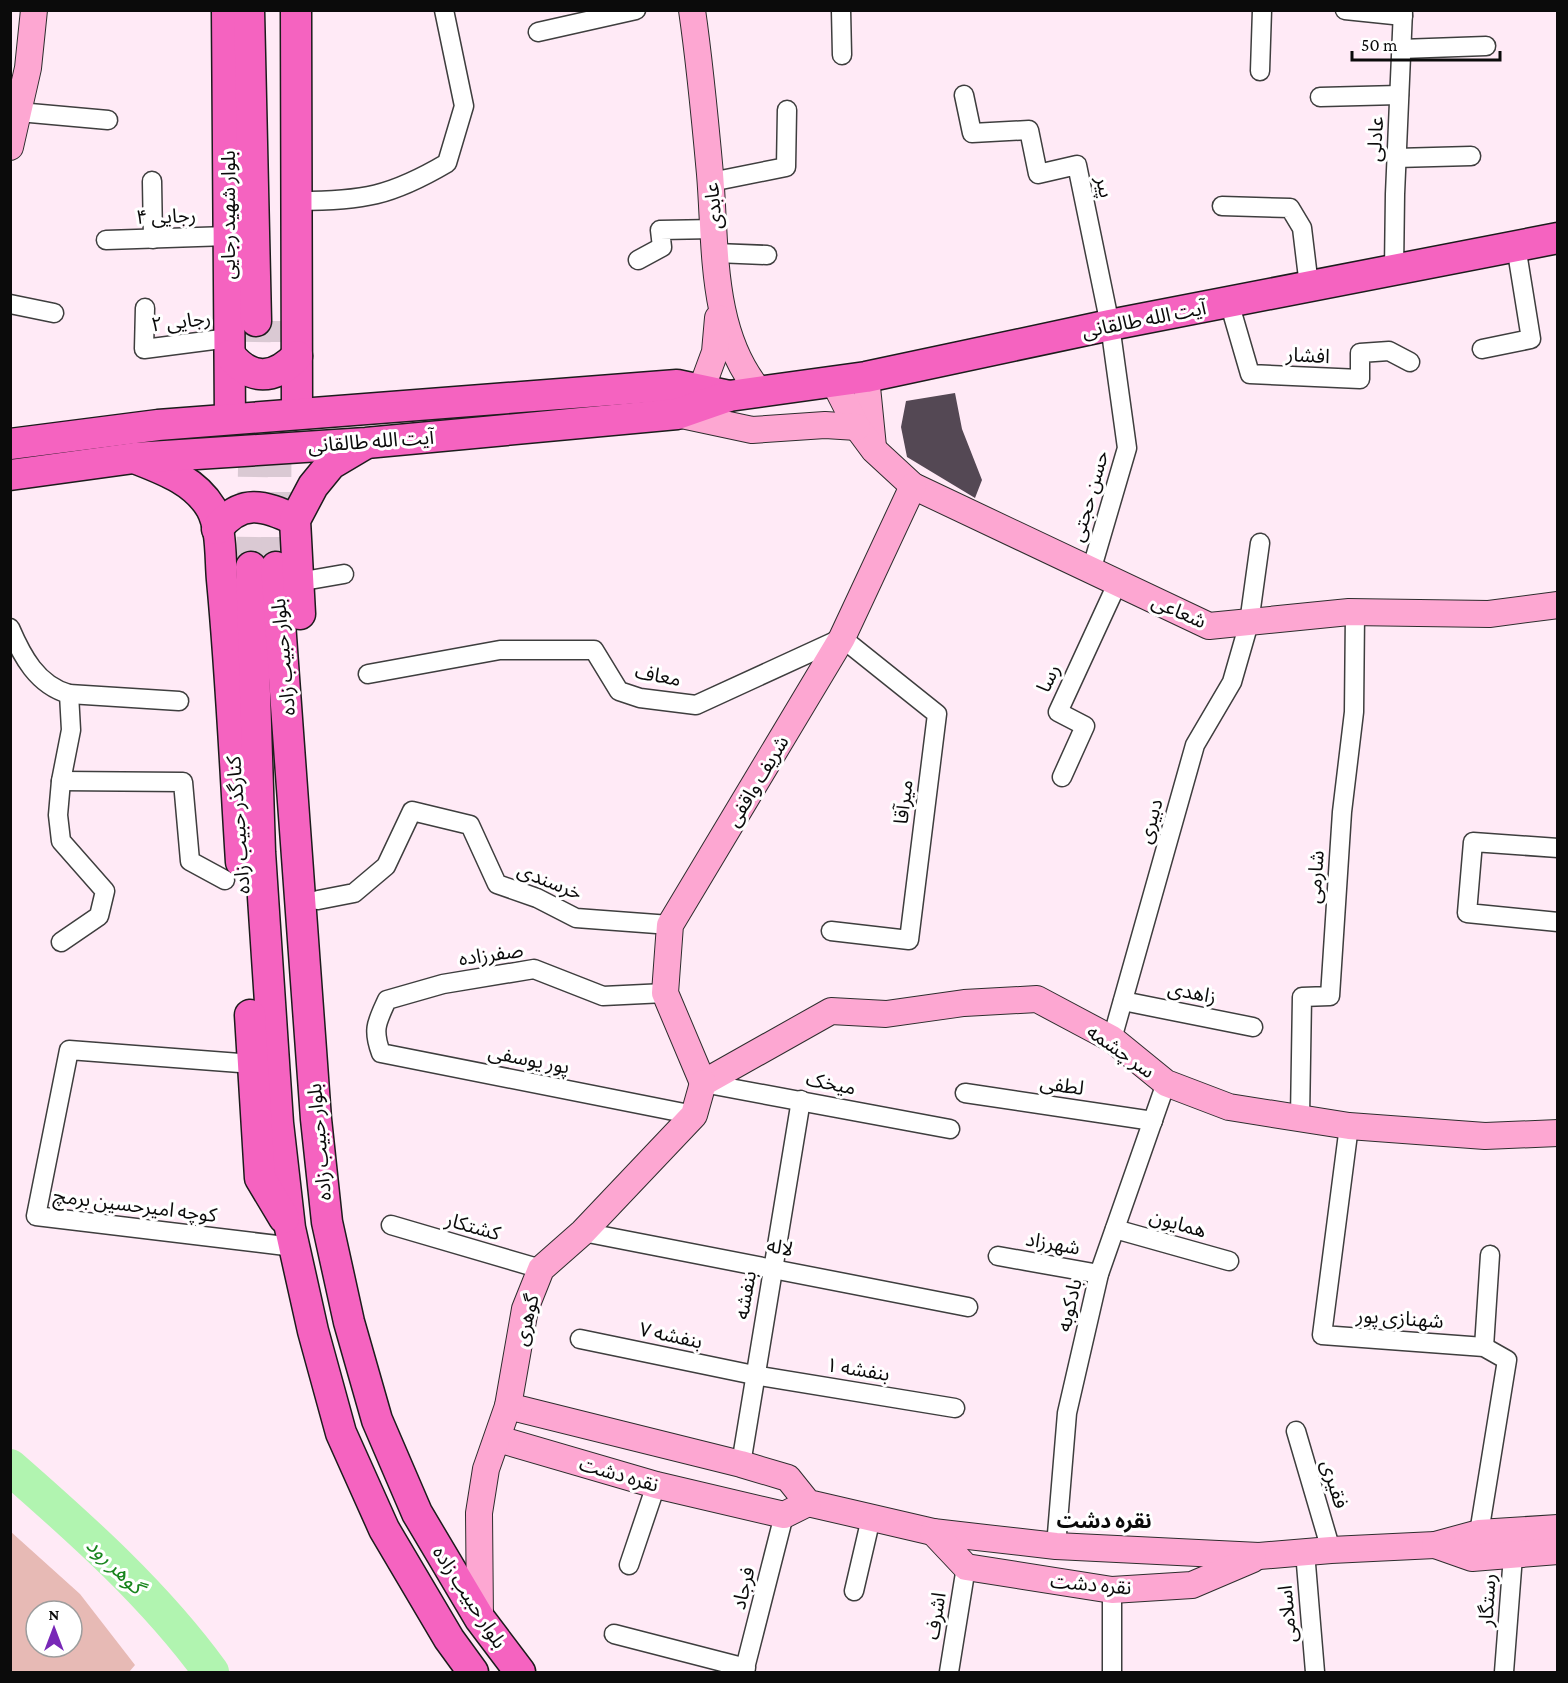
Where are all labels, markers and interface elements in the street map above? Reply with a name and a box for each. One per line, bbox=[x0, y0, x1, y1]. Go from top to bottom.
scale bar bbox=[1352, 24, 1500, 62]
text: 50 m bbox=[1361, 35, 1398, 55]
street label: عادلی bbox=[1363, 116, 1388, 162]
street label: بلوار شهید رجایی bbox=[217, 150, 240, 280]
street label: پیر bbox=[1090, 173, 1118, 200]
street label: عابدی bbox=[700, 181, 727, 230]
street label: رجایی ۴ bbox=[136, 204, 196, 229]
street label: آیت الله طالقانی bbox=[1080, 296, 1209, 343]
street label: رجایی ۲ bbox=[150, 306, 212, 337]
street label: افشار bbox=[1284, 343, 1330, 368]
street label: آیت الله طالقانی bbox=[307, 426, 436, 457]
street label: حسن حجتی bbox=[1065, 448, 1113, 544]
street label: شعاعی bbox=[1148, 590, 1209, 633]
street label: بلوار حبیب زاده bbox=[267, 597, 300, 717]
street label: معاف bbox=[633, 660, 683, 690]
street label: رسا bbox=[1032, 661, 1065, 696]
street label: شریف واقفی bbox=[721, 732, 794, 831]
street label: کنارگذر حبیب زاده bbox=[222, 754, 255, 895]
street label: میرآقا bbox=[889, 778, 918, 826]
street label: دبیری bbox=[1133, 796, 1168, 846]
street label: شارمی bbox=[1302, 850, 1329, 904]
street label: خرسندی bbox=[514, 858, 585, 905]
street label: صفرزاده bbox=[457, 939, 525, 970]
street label: زاهدی bbox=[1166, 977, 1218, 1008]
street label: سر چشمه bbox=[1082, 1020, 1159, 1084]
street label: پور یوسفی bbox=[486, 1040, 571, 1080]
street label: میخک bbox=[804, 1067, 858, 1099]
street label: لطفی bbox=[1039, 1071, 1085, 1100]
street label: بلوار حبیب زاده bbox=[303, 1082, 336, 1202]
street label: کوچه امیرحسین برمچ bbox=[51, 1184, 219, 1230]
street label: همایون bbox=[1147, 1204, 1209, 1243]
street label: کشتکار bbox=[442, 1207, 504, 1245]
street label: شهرزاد bbox=[1024, 1227, 1082, 1260]
street label: لاله bbox=[765, 1234, 795, 1260]
street label: بنفشه bbox=[730, 1269, 760, 1321]
street label: بادکوبه bbox=[1052, 1276, 1087, 1334]
street label: گوهری bbox=[509, 1291, 544, 1348]
street label: شهنازی پور bbox=[1354, 1304, 1444, 1334]
street label: بنفشه ۷ bbox=[637, 1318, 705, 1352]
street label: بنفشه ۱ bbox=[825, 1353, 891, 1385]
street label: نقره دشت bbox=[577, 1452, 661, 1497]
street label: فقیری bbox=[1316, 1457, 1353, 1511]
district label: نقره دشت bbox=[1056, 1509, 1152, 1533]
water label: گوهر رود bbox=[81, 1533, 152, 1602]
street label: بلوار حبیب زاده bbox=[428, 1542, 511, 1653]
street label: فرجاد bbox=[727, 1564, 760, 1612]
street label: نقره دشت bbox=[1049, 1569, 1132, 1599]
street label: رستگار bbox=[1474, 1573, 1501, 1628]
street label: اسلامی bbox=[1274, 1584, 1301, 1644]
street label: اشرف bbox=[920, 1591, 951, 1641]
north arrow bbox=[24, 1599, 84, 1659]
text: N bbox=[49, 1606, 60, 1623]

